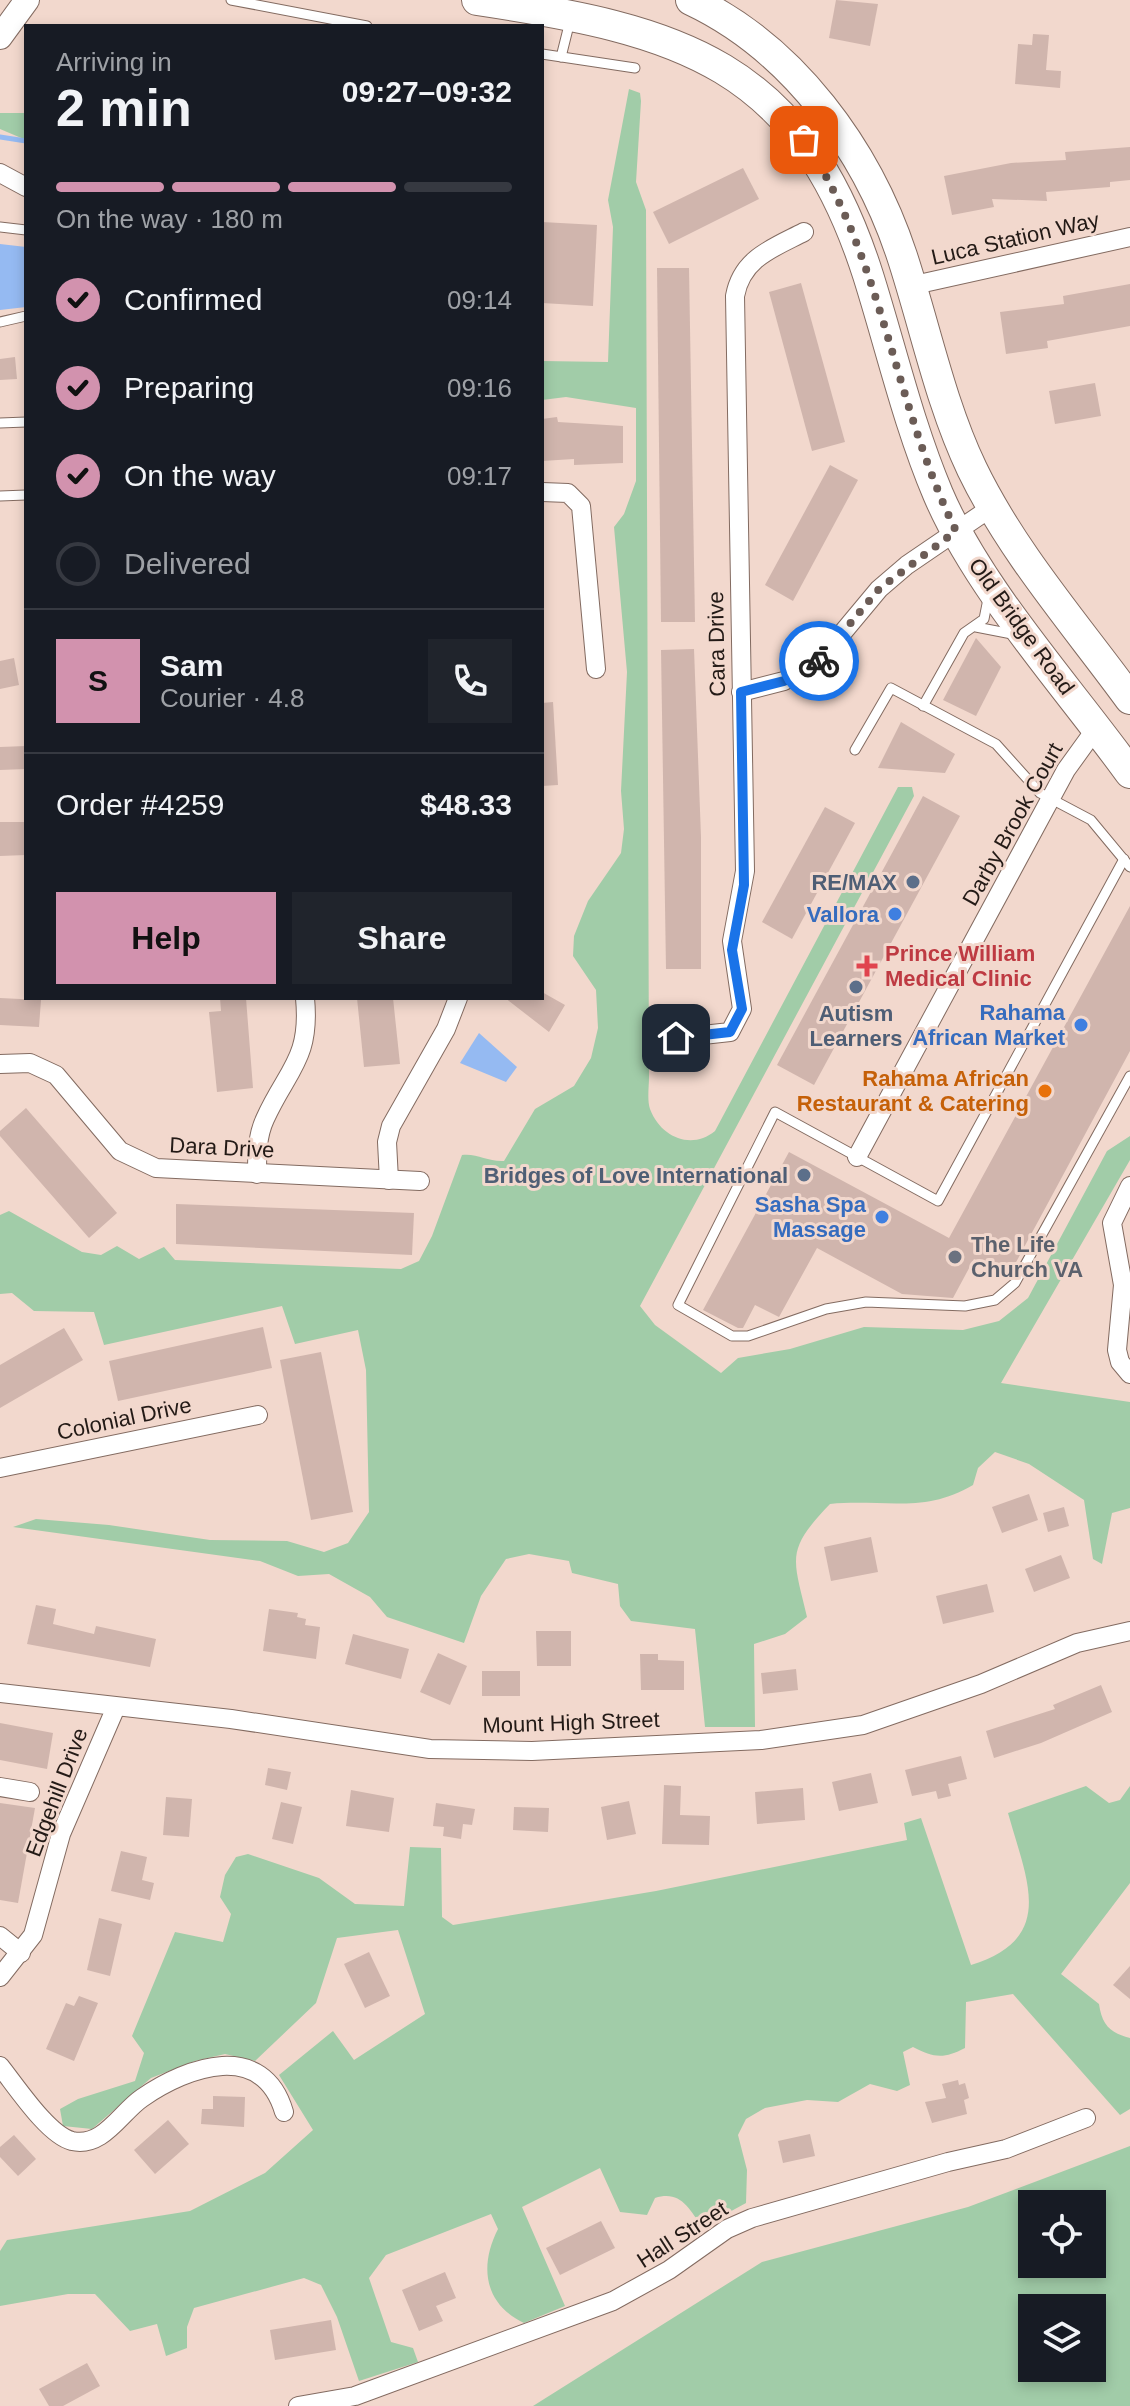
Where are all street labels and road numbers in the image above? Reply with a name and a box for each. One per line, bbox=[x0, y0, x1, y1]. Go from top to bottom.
street label: Luca Station Way bbox=[929, 207, 1102, 270]
street label: Old Bridge Road bbox=[964, 553, 1080, 699]
street label: Cara Drive bbox=[703, 591, 730, 697]
street label: Darby Brook Court bbox=[957, 739, 1068, 910]
street label: Dara Drive bbox=[169, 1132, 275, 1163]
street label: Colonial Drive bbox=[55, 1392, 194, 1445]
street label: Mount High Street bbox=[482, 1707, 660, 1738]
street label: Edgehill Drive bbox=[20, 1724, 92, 1860]
street label: Hall Street bbox=[632, 2196, 732, 2273]

